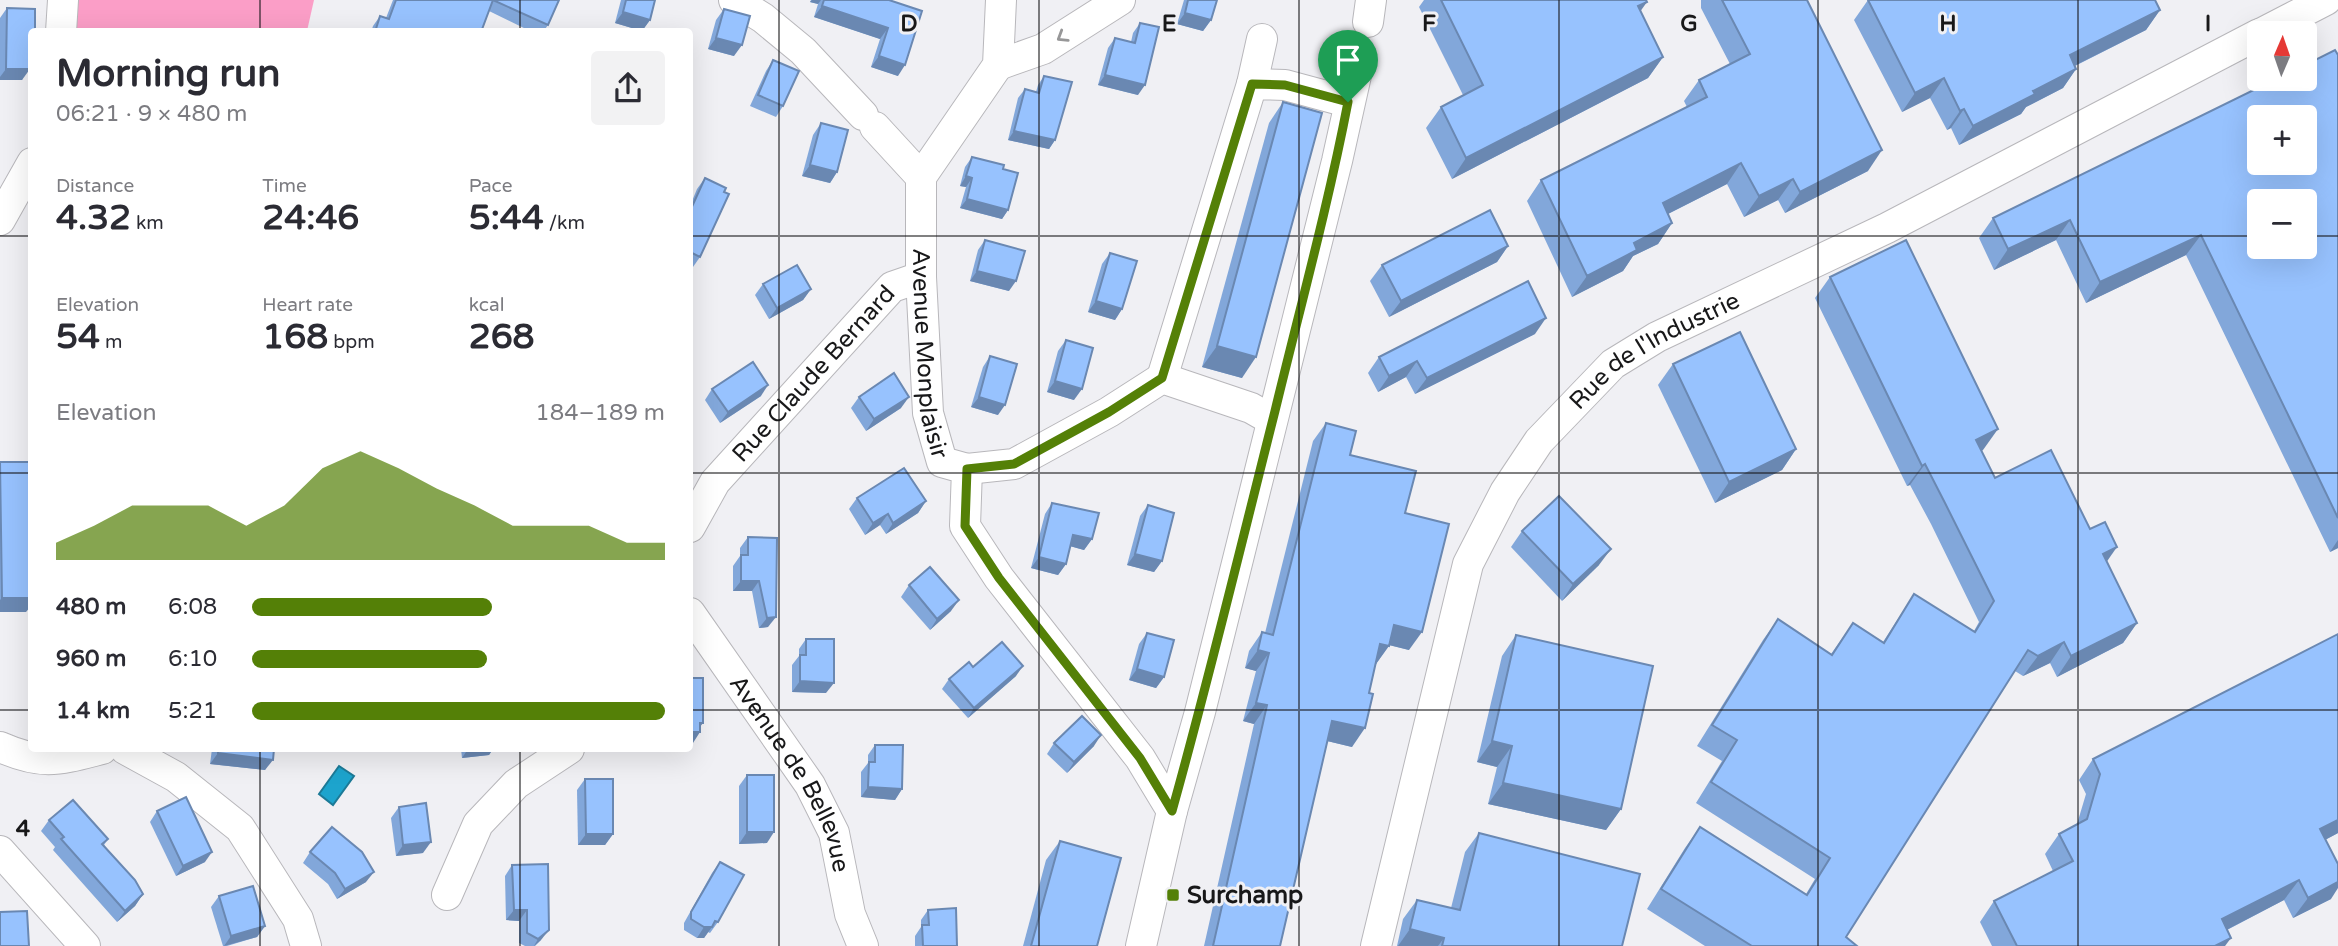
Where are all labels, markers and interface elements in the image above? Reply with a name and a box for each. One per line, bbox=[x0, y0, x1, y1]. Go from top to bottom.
text: D bbox=[900, 10, 918, 38]
text: E bbox=[1162, 10, 1176, 38]
text: F bbox=[1422, 10, 1436, 38]
text: G bbox=[1680, 10, 1698, 38]
text: H bbox=[1939, 10, 1957, 38]
text: I bbox=[2205, 10, 2211, 38]
north arrow bbox=[2247, 21, 2317, 91]
map controls bbox=[2247, 21, 2317, 259]
one-way arrow bbox=[1057, 28, 1070, 41]
pin bbox=[1318, 30, 1378, 102]
icon: arrive bbox=[1329, 41, 1367, 79]
text: Morning run bbox=[56, 51, 280, 97]
button: share bbox=[591, 51, 665, 125]
text: 06:21 · 9 × 480 m bbox=[56, 100, 247, 128]
button: + bbox=[2247, 105, 2317, 175]
text: Distance bbox=[56, 175, 134, 197]
text: Time bbox=[262, 175, 307, 197]
text: Pace bbox=[469, 175, 512, 197]
button: − bbox=[2247, 189, 2317, 259]
text: 4.32 bbox=[56, 197, 131, 239]
text: 24:46 bbox=[262, 197, 359, 239]
text: 5:44 bbox=[469, 197, 544, 239]
text: km bbox=[131, 212, 164, 234]
text: /km bbox=[544, 212, 585, 234]
street label: Avenue Monplaisir bbox=[907, 248, 955, 463]
street label: Rue Claude Bernard bbox=[726, 279, 901, 468]
street label: Rue de l'Industrie bbox=[1563, 286, 1744, 415]
text: Elevation bbox=[56, 294, 139, 316]
text: Heart rate bbox=[262, 294, 353, 316]
text: kcal bbox=[469, 294, 504, 316]
text: 54 bbox=[56, 316, 100, 358]
text: 168 bbox=[262, 316, 328, 358]
text: 268 bbox=[469, 316, 535, 358]
text: m bbox=[100, 331, 122, 353]
text: bpm bbox=[328, 331, 375, 353]
text: Elevation bbox=[56, 399, 157, 427]
text: 184–189 m bbox=[535, 399, 665, 427]
text: 480 m bbox=[56, 593, 126, 621]
text: 6:08 bbox=[168, 593, 217, 621]
text: 960 m bbox=[56, 645, 126, 673]
text: 6:10 bbox=[168, 645, 217, 673]
street label: Avenue de Bellevue bbox=[723, 670, 856, 875]
text: 1.4 km bbox=[56, 697, 130, 725]
text: 5:21 bbox=[168, 697, 217, 725]
text: 4 bbox=[16, 815, 31, 843]
place label: Surchamp bbox=[1187, 881, 1303, 910]
marker: Surchamp bbox=[1165, 887, 1181, 903]

